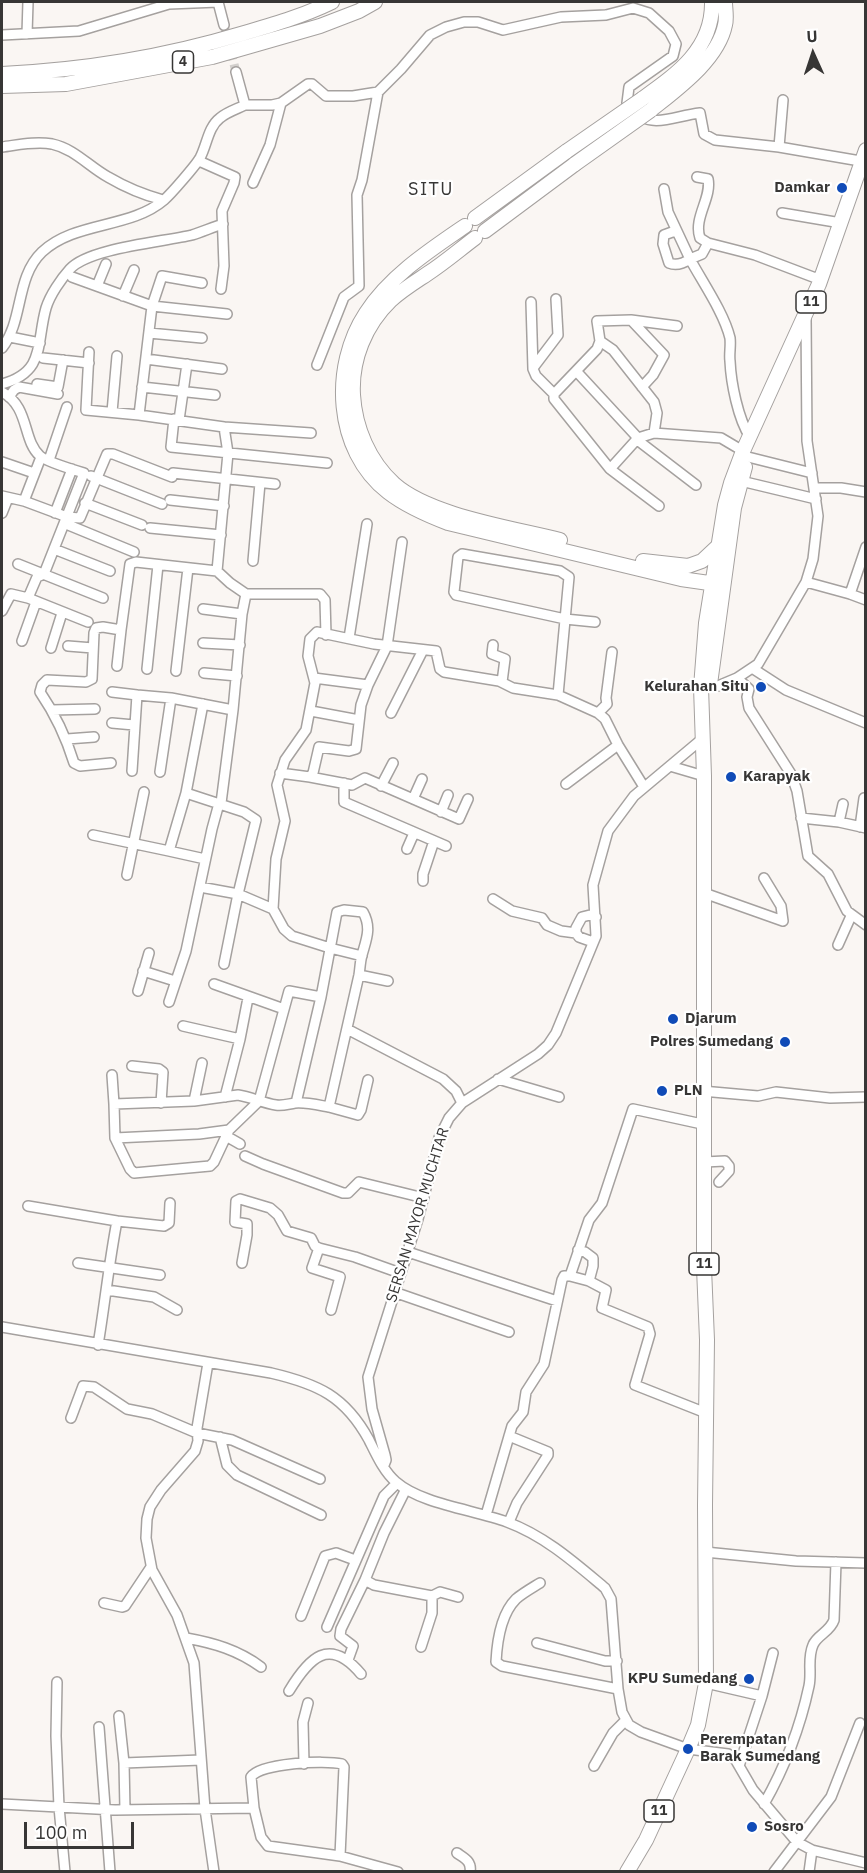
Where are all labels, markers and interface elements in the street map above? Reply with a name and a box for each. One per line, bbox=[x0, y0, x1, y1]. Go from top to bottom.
north arrow bbox=[783, 24, 843, 84]
text: U bbox=[806, 26, 818, 46]
road number: 4 bbox=[172, 51, 194, 73]
district label: SITU bbox=[408, 179, 454, 201]
place label: Damkar bbox=[774, 179, 830, 197]
marker: Damkar bbox=[835, 181, 849, 195]
road number: 11 bbox=[796, 291, 826, 313]
place label: Kelurahan Situ bbox=[644, 678, 749, 696]
marker: Kelurahan Situ bbox=[754, 680, 768, 694]
place label: Karapyak bbox=[743, 768, 810, 786]
marker: Karapyak bbox=[724, 770, 738, 784]
place label: Djarum bbox=[685, 1010, 737, 1028]
marker: Djarum bbox=[666, 1012, 680, 1026]
place label: Polres Sumedang bbox=[650, 1033, 773, 1051]
marker: Polres Sumedang bbox=[778, 1035, 792, 1049]
place label: PLN bbox=[674, 1082, 703, 1100]
marker: PLN bbox=[655, 1084, 669, 1098]
street label: SERSAN MAYOR MUCHTAR bbox=[383, 1125, 453, 1305]
road number: 11 bbox=[689, 1253, 719, 1275]
place label: KPU Sumedang bbox=[628, 1670, 737, 1688]
marker: KPU Sumedang bbox=[742, 1672, 756, 1686]
place label: Perempatan Barak Sumedang bbox=[700, 1731, 820, 1766]
marker: Perempatan Barak Sumedang bbox=[681, 1742, 695, 1756]
road number: 11 bbox=[644, 1800, 674, 1822]
scale bar bbox=[27, 1810, 136, 1848]
place label: Sosro bbox=[764, 1818, 804, 1836]
marker: Sosro bbox=[745, 1820, 759, 1834]
text: 100 m bbox=[35, 1821, 87, 1844]

